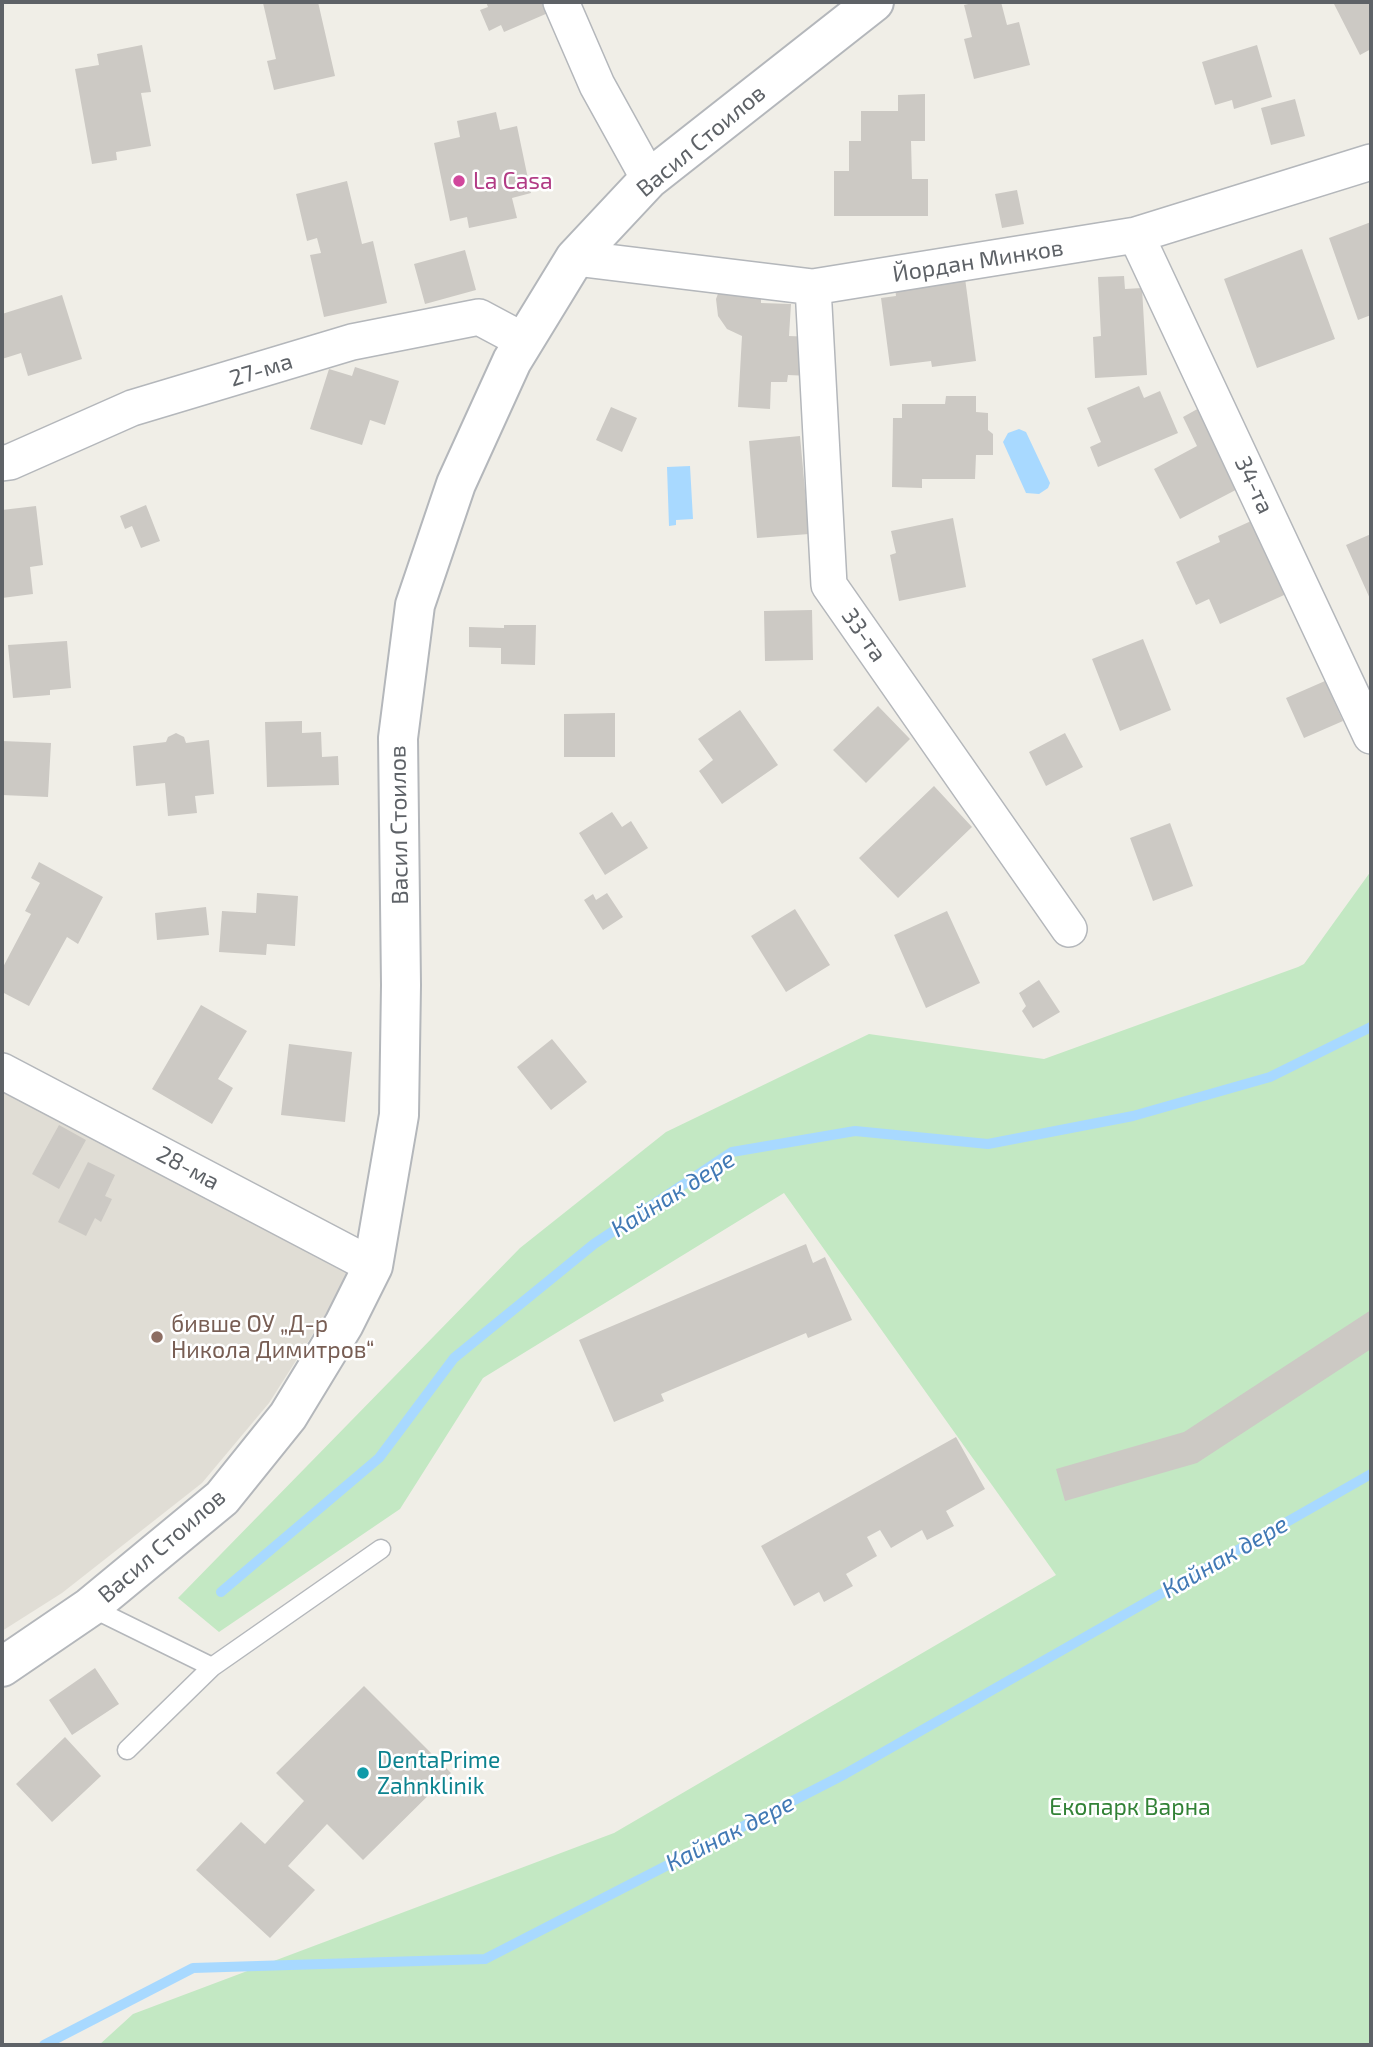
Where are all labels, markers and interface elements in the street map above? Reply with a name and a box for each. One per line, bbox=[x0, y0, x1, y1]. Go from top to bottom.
street label: Васил Стоилов bbox=[631, 79, 771, 203]
place label: La Casa bbox=[473, 167, 553, 195]
marker: La Casa bbox=[451, 173, 467, 189]
street label: Йордан Минков bbox=[891, 234, 1065, 288]
street label: 27-ма bbox=[226, 347, 296, 393]
street label: 34-та bbox=[1229, 452, 1279, 518]
street label: 33-та bbox=[836, 603, 892, 667]
street label: Васил Стоилов bbox=[384, 745, 414, 905]
street label: 28-ма bbox=[152, 1140, 224, 1196]
water label: Кайнак дере bbox=[606, 1145, 740, 1243]
place label: бивше ОУ „Д-р Никола Димитров“ bbox=[171, 1310, 375, 1364]
marker: бивше ОУ „Д-р Никола Димитров“ bbox=[149, 1329, 165, 1345]
street label: Васил Стоилов bbox=[93, 1483, 231, 1609]
water label: Кайнак дере bbox=[1157, 1509, 1293, 1605]
place label: DentaPrime Zahnklinik bbox=[377, 1746, 500, 1800]
marker: DentaPrime Zahnklinik bbox=[355, 1765, 371, 1781]
water label: Кайнак дере bbox=[661, 1788, 799, 1878]
park label: Екопарк Варна bbox=[1049, 1793, 1211, 1821]

